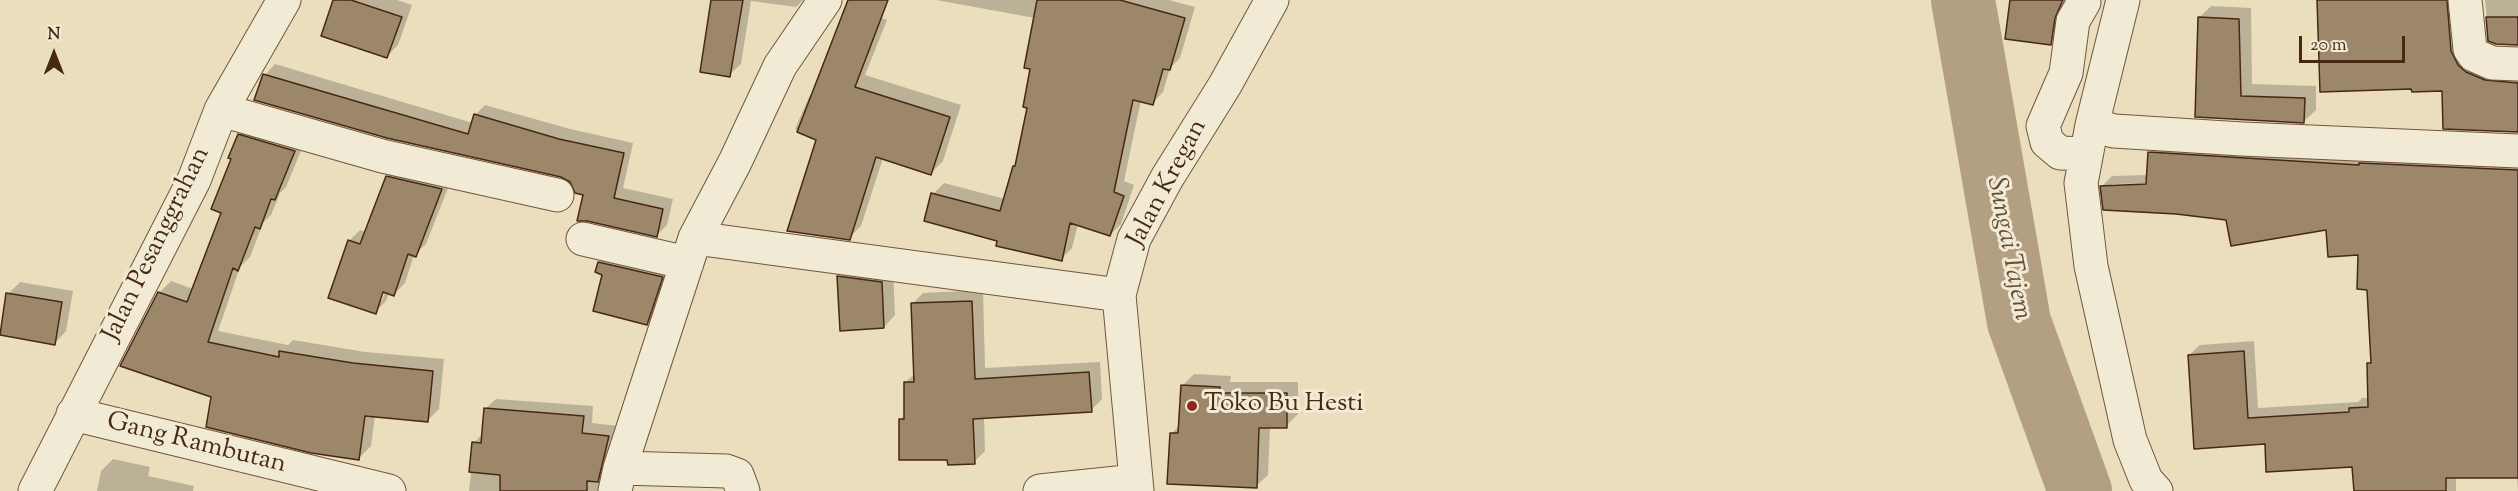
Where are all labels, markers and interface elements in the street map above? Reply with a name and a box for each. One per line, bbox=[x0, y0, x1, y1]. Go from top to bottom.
north arrow bbox=[24, 24, 84, 84]
text: N bbox=[48, 24, 60, 47]
scale bar bbox=[2302, 24, 2408, 62]
text: 20 m bbox=[2310, 33, 2347, 59]
street label: Jalan Kregan bbox=[1122, 115, 1216, 253]
street label: Jalan Pesanggrahan bbox=[97, 143, 219, 347]
water label: Sungai Tajem bbox=[1977, 175, 2037, 323]
place label: Toko Bu Hesti bbox=[1204, 390, 1364, 422]
marker: Toko Bu Hesti bbox=[1185, 399, 1199, 413]
street label: Gang Rambutan bbox=[103, 408, 289, 482]

